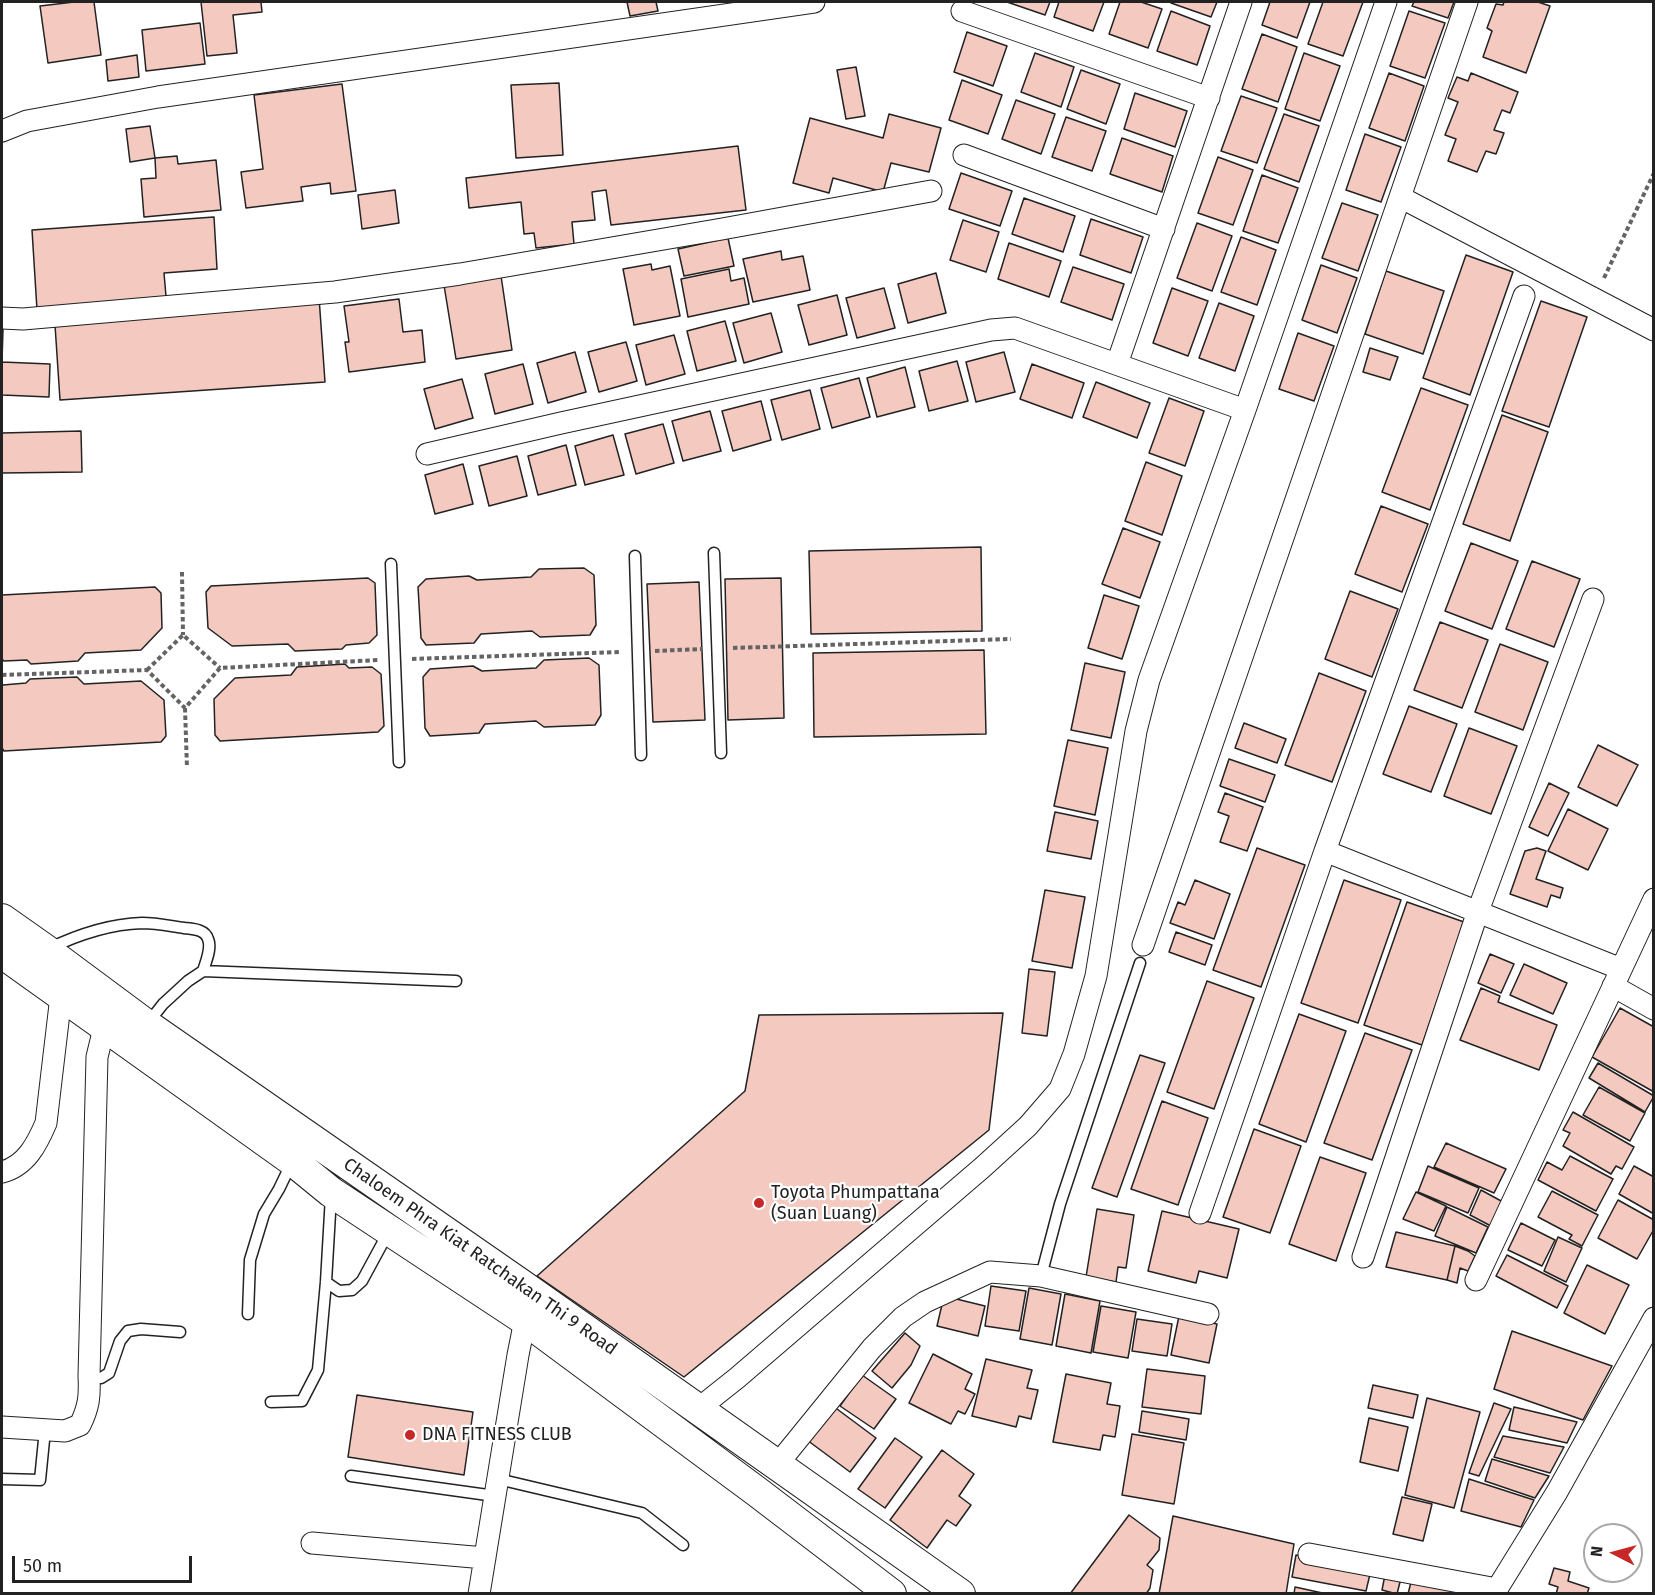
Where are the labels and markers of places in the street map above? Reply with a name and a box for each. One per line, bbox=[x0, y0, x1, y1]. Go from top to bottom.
place label: Toyota Phumpattana (Suan Luang) bbox=[771, 1182, 940, 1224]
marker: Toyota Phumpattana (Suan Luang) bbox=[752, 1196, 766, 1210]
place label: DNA FITNESS CLUB bbox=[422, 1424, 572, 1446]
marker: DNA FITNESS CLUB bbox=[403, 1428, 417, 1442]

